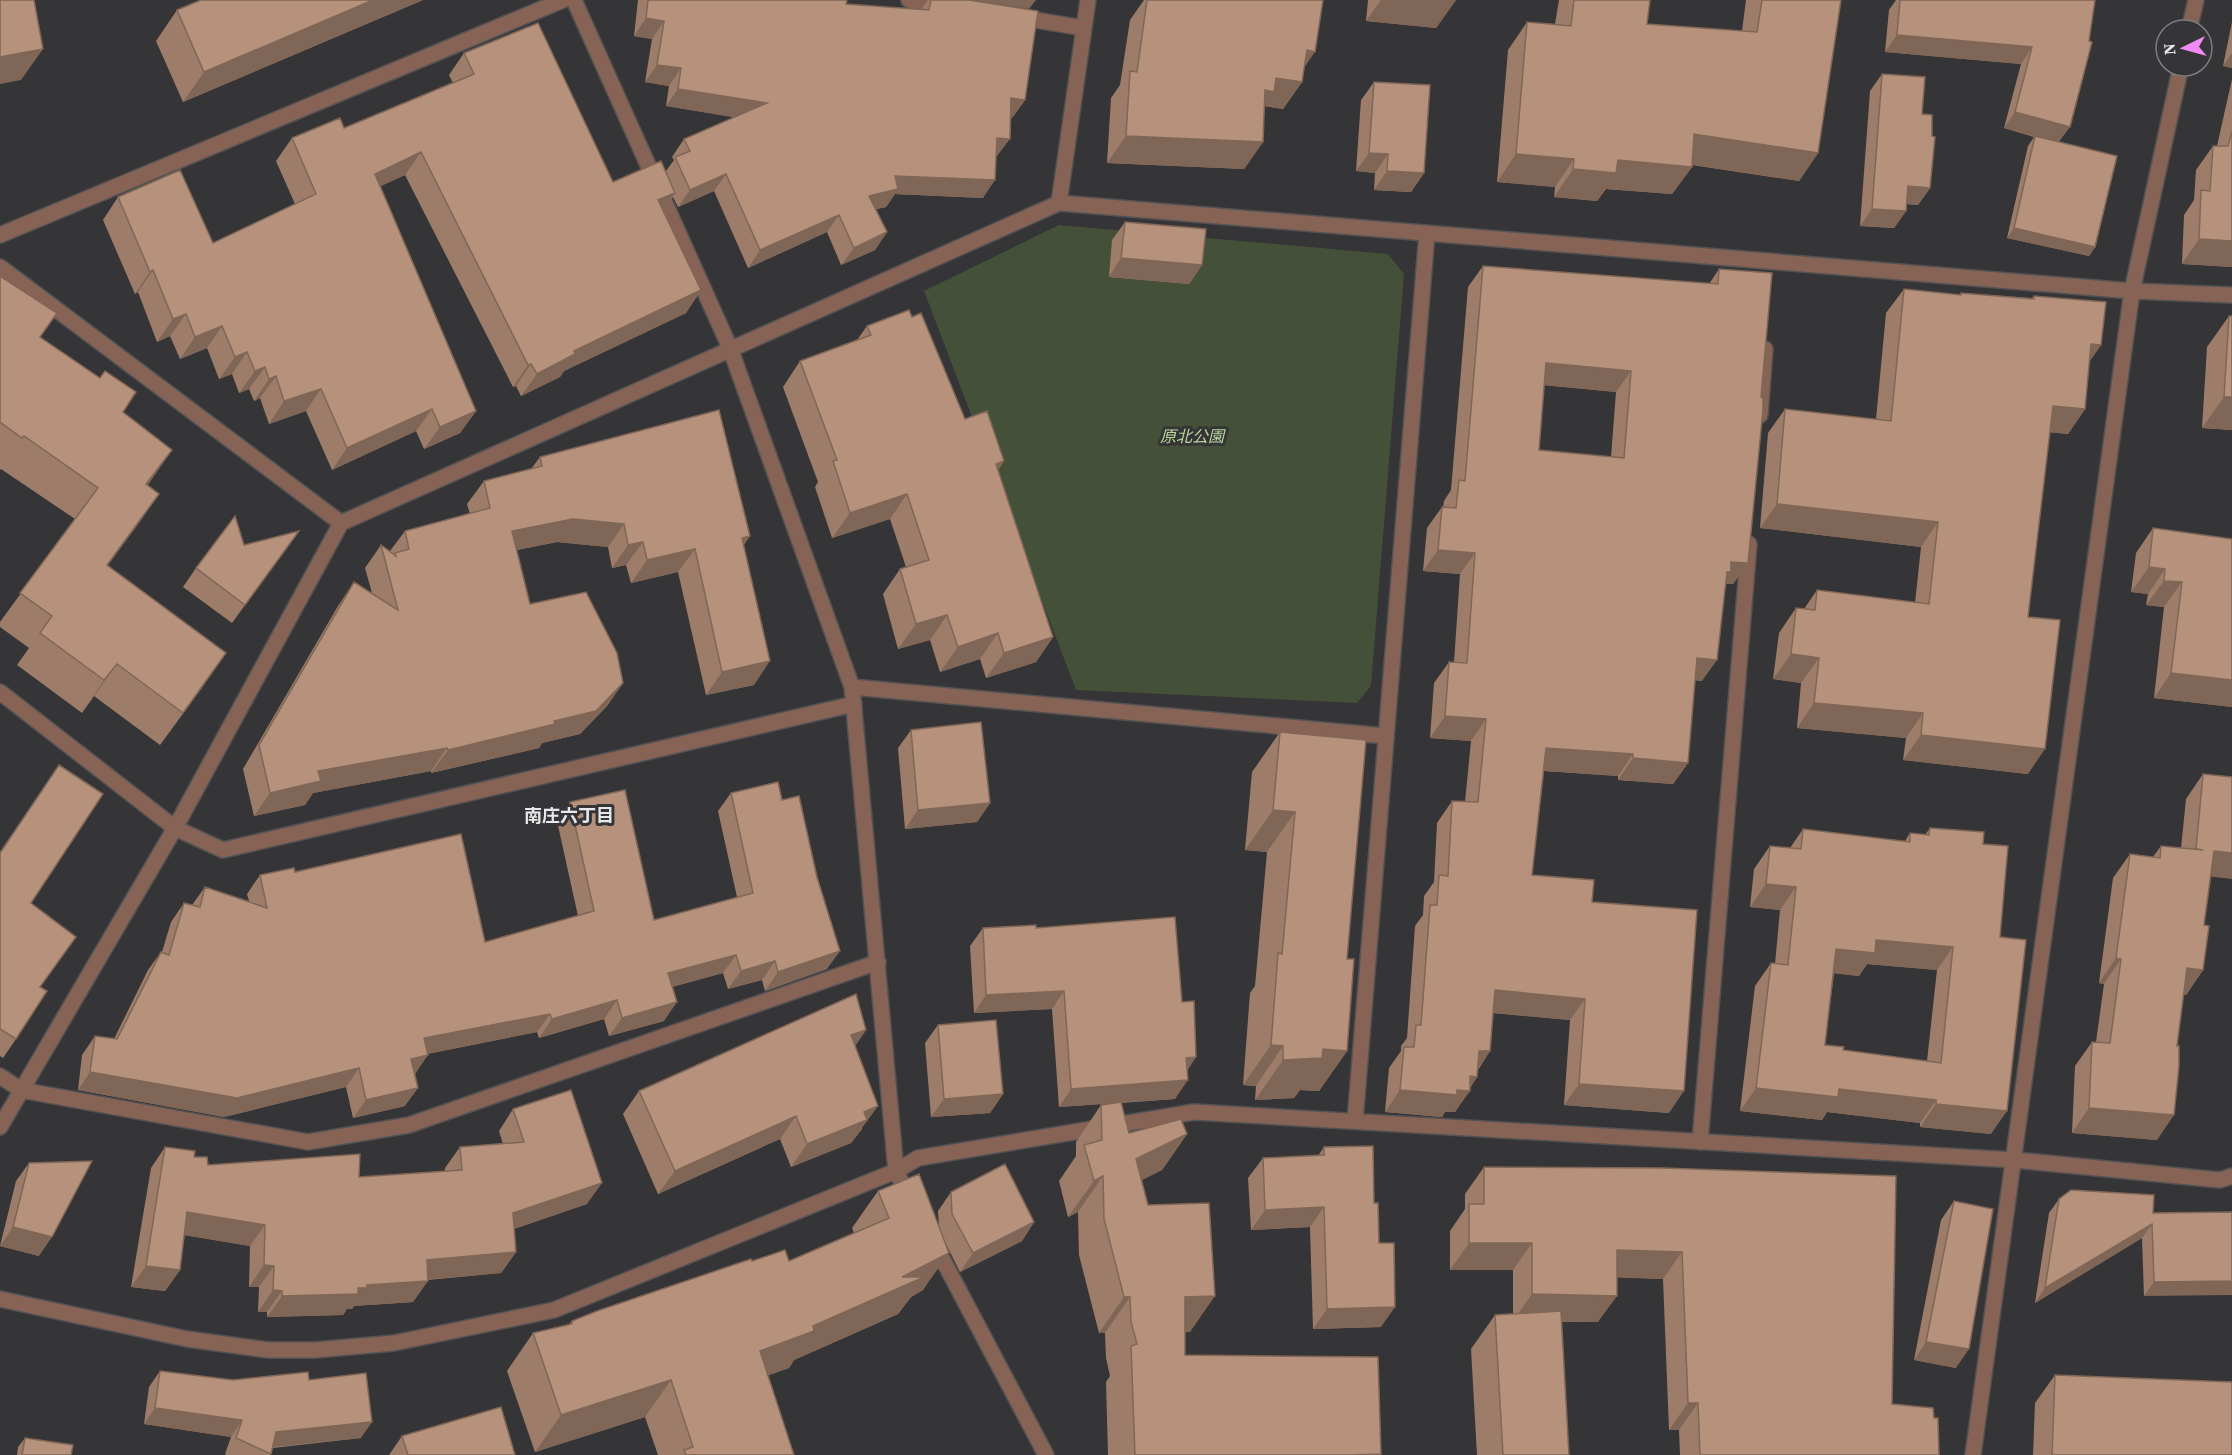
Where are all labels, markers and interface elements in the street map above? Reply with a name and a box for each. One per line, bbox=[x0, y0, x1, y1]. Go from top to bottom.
north arrow bbox=[2154, 18, 2214, 78]
text: N bbox=[2158, 42, 2181, 56]
park label: 原北公園 bbox=[1160, 425, 1226, 447]
district label: 南庄六丁目 bbox=[524, 803, 614, 828]

